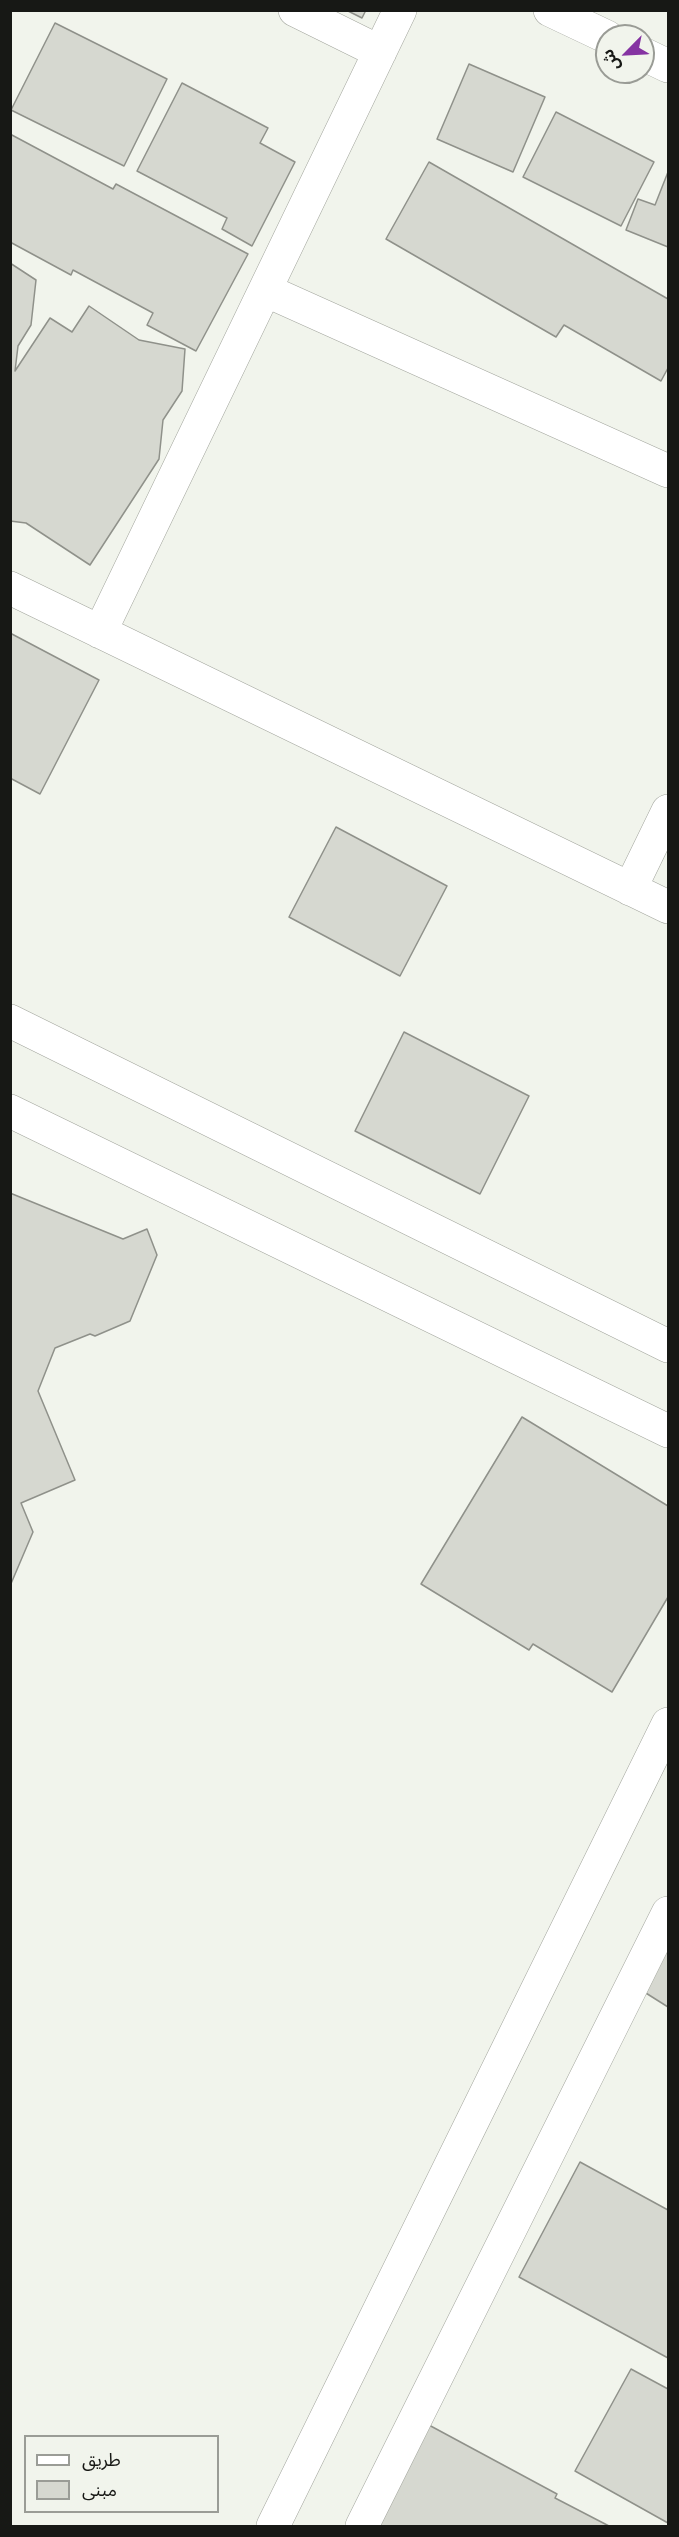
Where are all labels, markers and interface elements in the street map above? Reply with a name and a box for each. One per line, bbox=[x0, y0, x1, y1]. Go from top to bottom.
north arrow bbox=[595, 24, 655, 84]
text: ش bbox=[596, 46, 625, 75]
legend bbox=[24, 2435, 219, 2513]
text: طريق bbox=[82, 2447, 121, 2471]
text: مبنى bbox=[82, 2477, 117, 2501]

